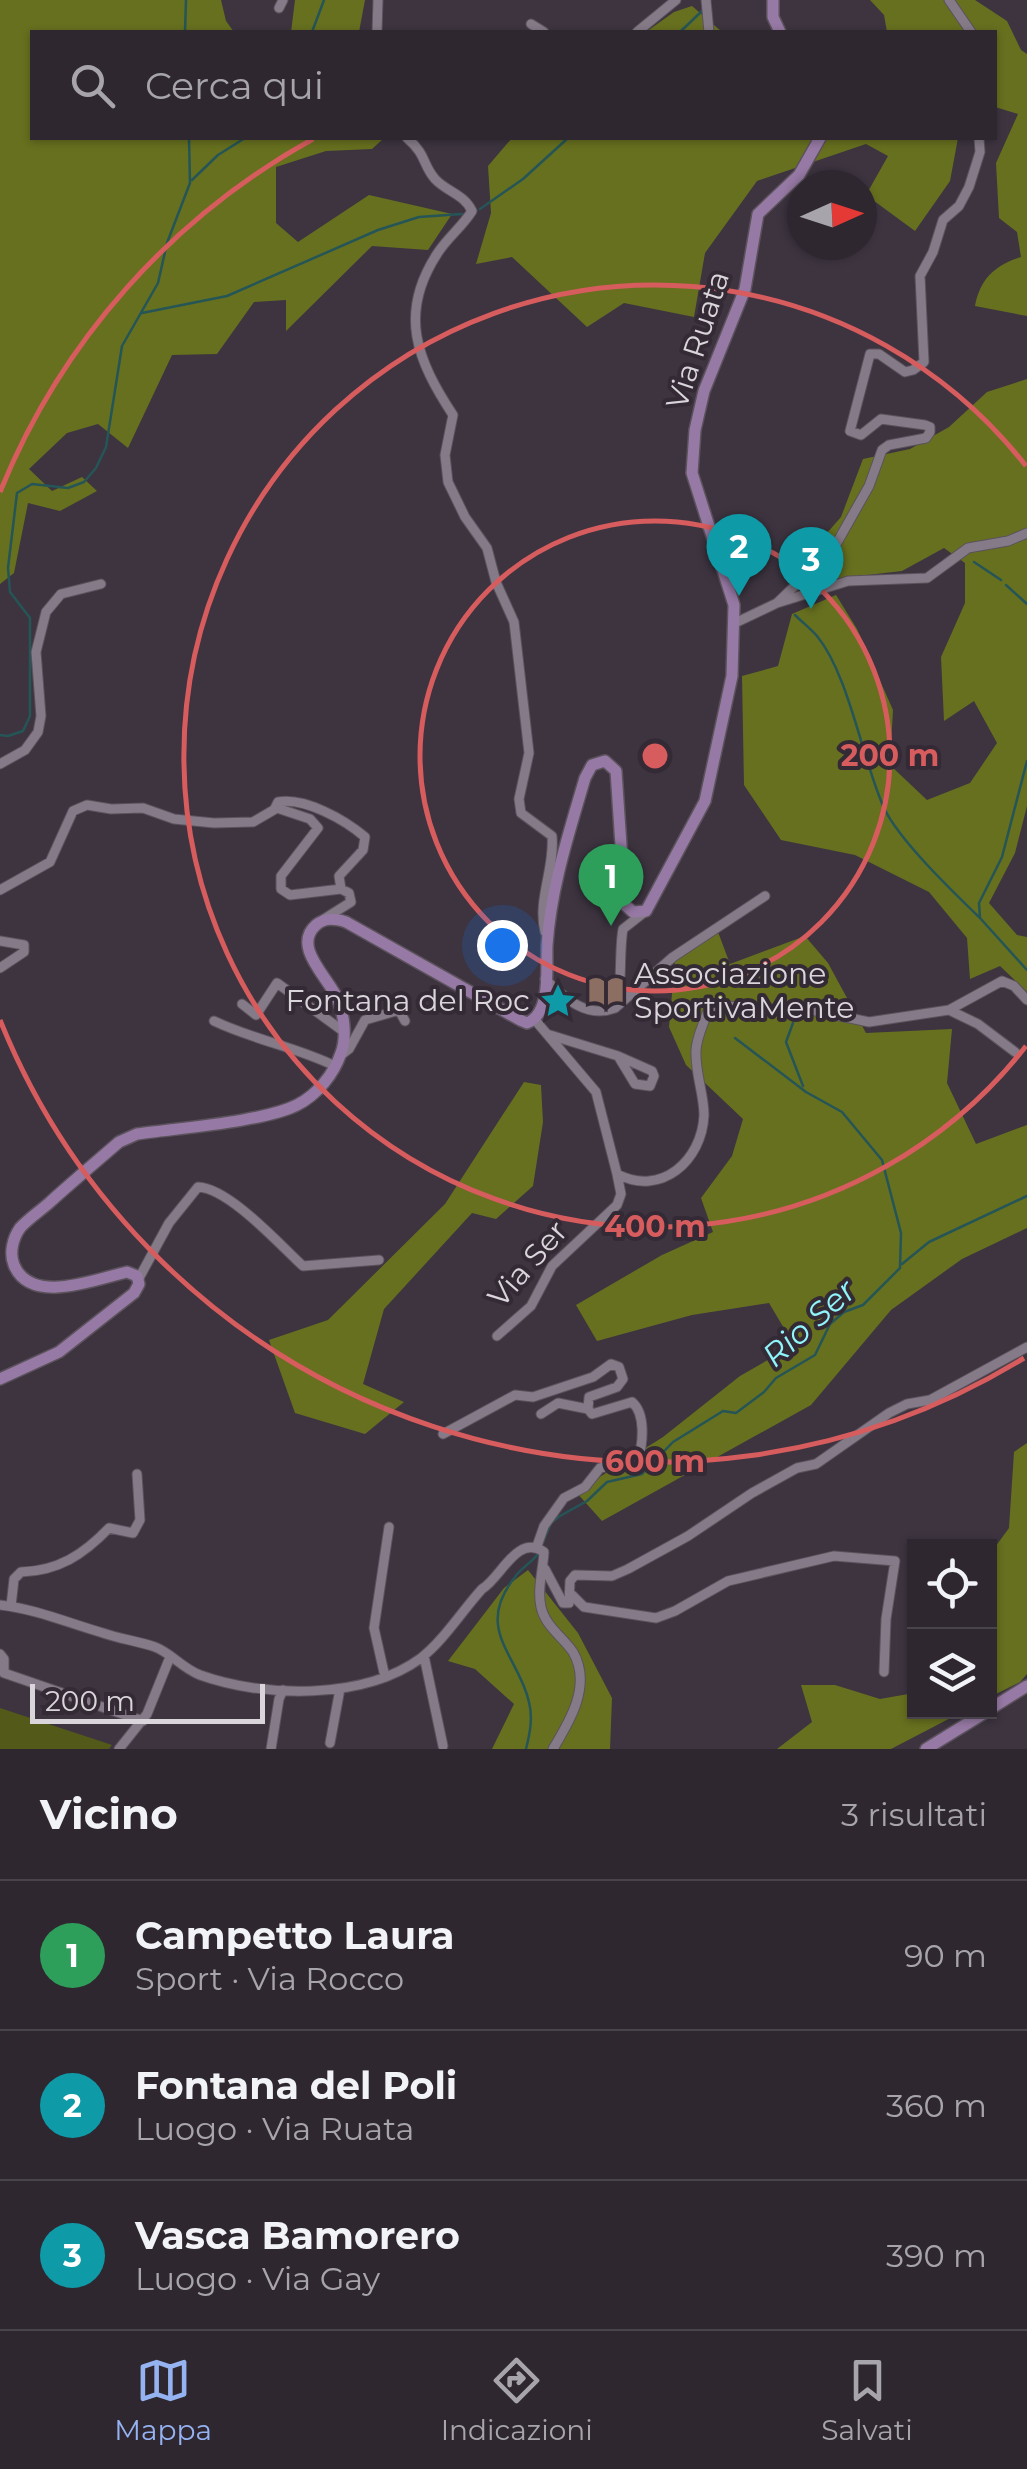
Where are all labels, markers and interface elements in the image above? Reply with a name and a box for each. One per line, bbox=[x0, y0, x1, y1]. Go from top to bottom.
search box bbox=[30, 30, 997, 140]
icon: search bbox=[65, 58, 120, 113]
text: Cerca qui bbox=[145, 62, 324, 109]
north arrow bbox=[787, 170, 877, 260]
street label: Via Ruata bbox=[658, 266, 737, 414]
pin: 2 bbox=[706, 514, 772, 596]
pin: 3 bbox=[778, 526, 844, 609]
text: 200 m bbox=[841, 737, 939, 774]
centre of rings bbox=[637, 738, 673, 774]
pin: 1 bbox=[578, 844, 644, 926]
your location bbox=[477, 920, 528, 971]
place label: Associazione SportivaMente bbox=[634, 955, 855, 1026]
library icon: Associazione SportivaMente bbox=[587, 972, 625, 1010]
place label: Fontana del Roc bbox=[286, 982, 530, 1019]
place icon: Fontana del Roc bbox=[539, 982, 577, 1020]
text: 400 m bbox=[604, 1208, 706, 1245]
street label: Via Ser bbox=[480, 1213, 575, 1315]
water label: Rio Ser bbox=[754, 1270, 864, 1375]
text: 600 m bbox=[605, 1443, 705, 1480]
map controls bbox=[907, 1539, 997, 1719]
button: locate bbox=[907, 1539, 997, 1629]
button: layers bbox=[907, 1629, 997, 1719]
scale bar bbox=[30, 1679, 265, 1724]
text: 200 m bbox=[45, 1684, 135, 1718]
text: Vicino bbox=[40, 1788, 178, 1840]
text: 3 risultati bbox=[841, 1795, 987, 1834]
text: Campetto Laura bbox=[135, 1912, 455, 1959]
text: 1 bbox=[66, 1936, 79, 1975]
text: 90 m bbox=[904, 1936, 987, 1975]
text: Sport · Via Rocco bbox=[135, 1959, 404, 1998]
text: Fontana del Poli bbox=[135, 2062, 457, 2109]
text: 2 bbox=[63, 2086, 82, 2125]
text: 360 m bbox=[886, 2086, 987, 2125]
text: Luogo · Via Ruata bbox=[135, 2109, 414, 2148]
text: Vasca Bamorero bbox=[135, 2212, 460, 2259]
text: 3 bbox=[63, 2236, 82, 2275]
text: 390 m bbox=[886, 2236, 987, 2275]
text: Luogo · Via Gay bbox=[135, 2259, 380, 2298]
tab: Mappa bbox=[114, 2353, 212, 2447]
tab: Indicazioni bbox=[441, 2353, 593, 2447]
tab: Salvati bbox=[821, 2353, 913, 2447]

